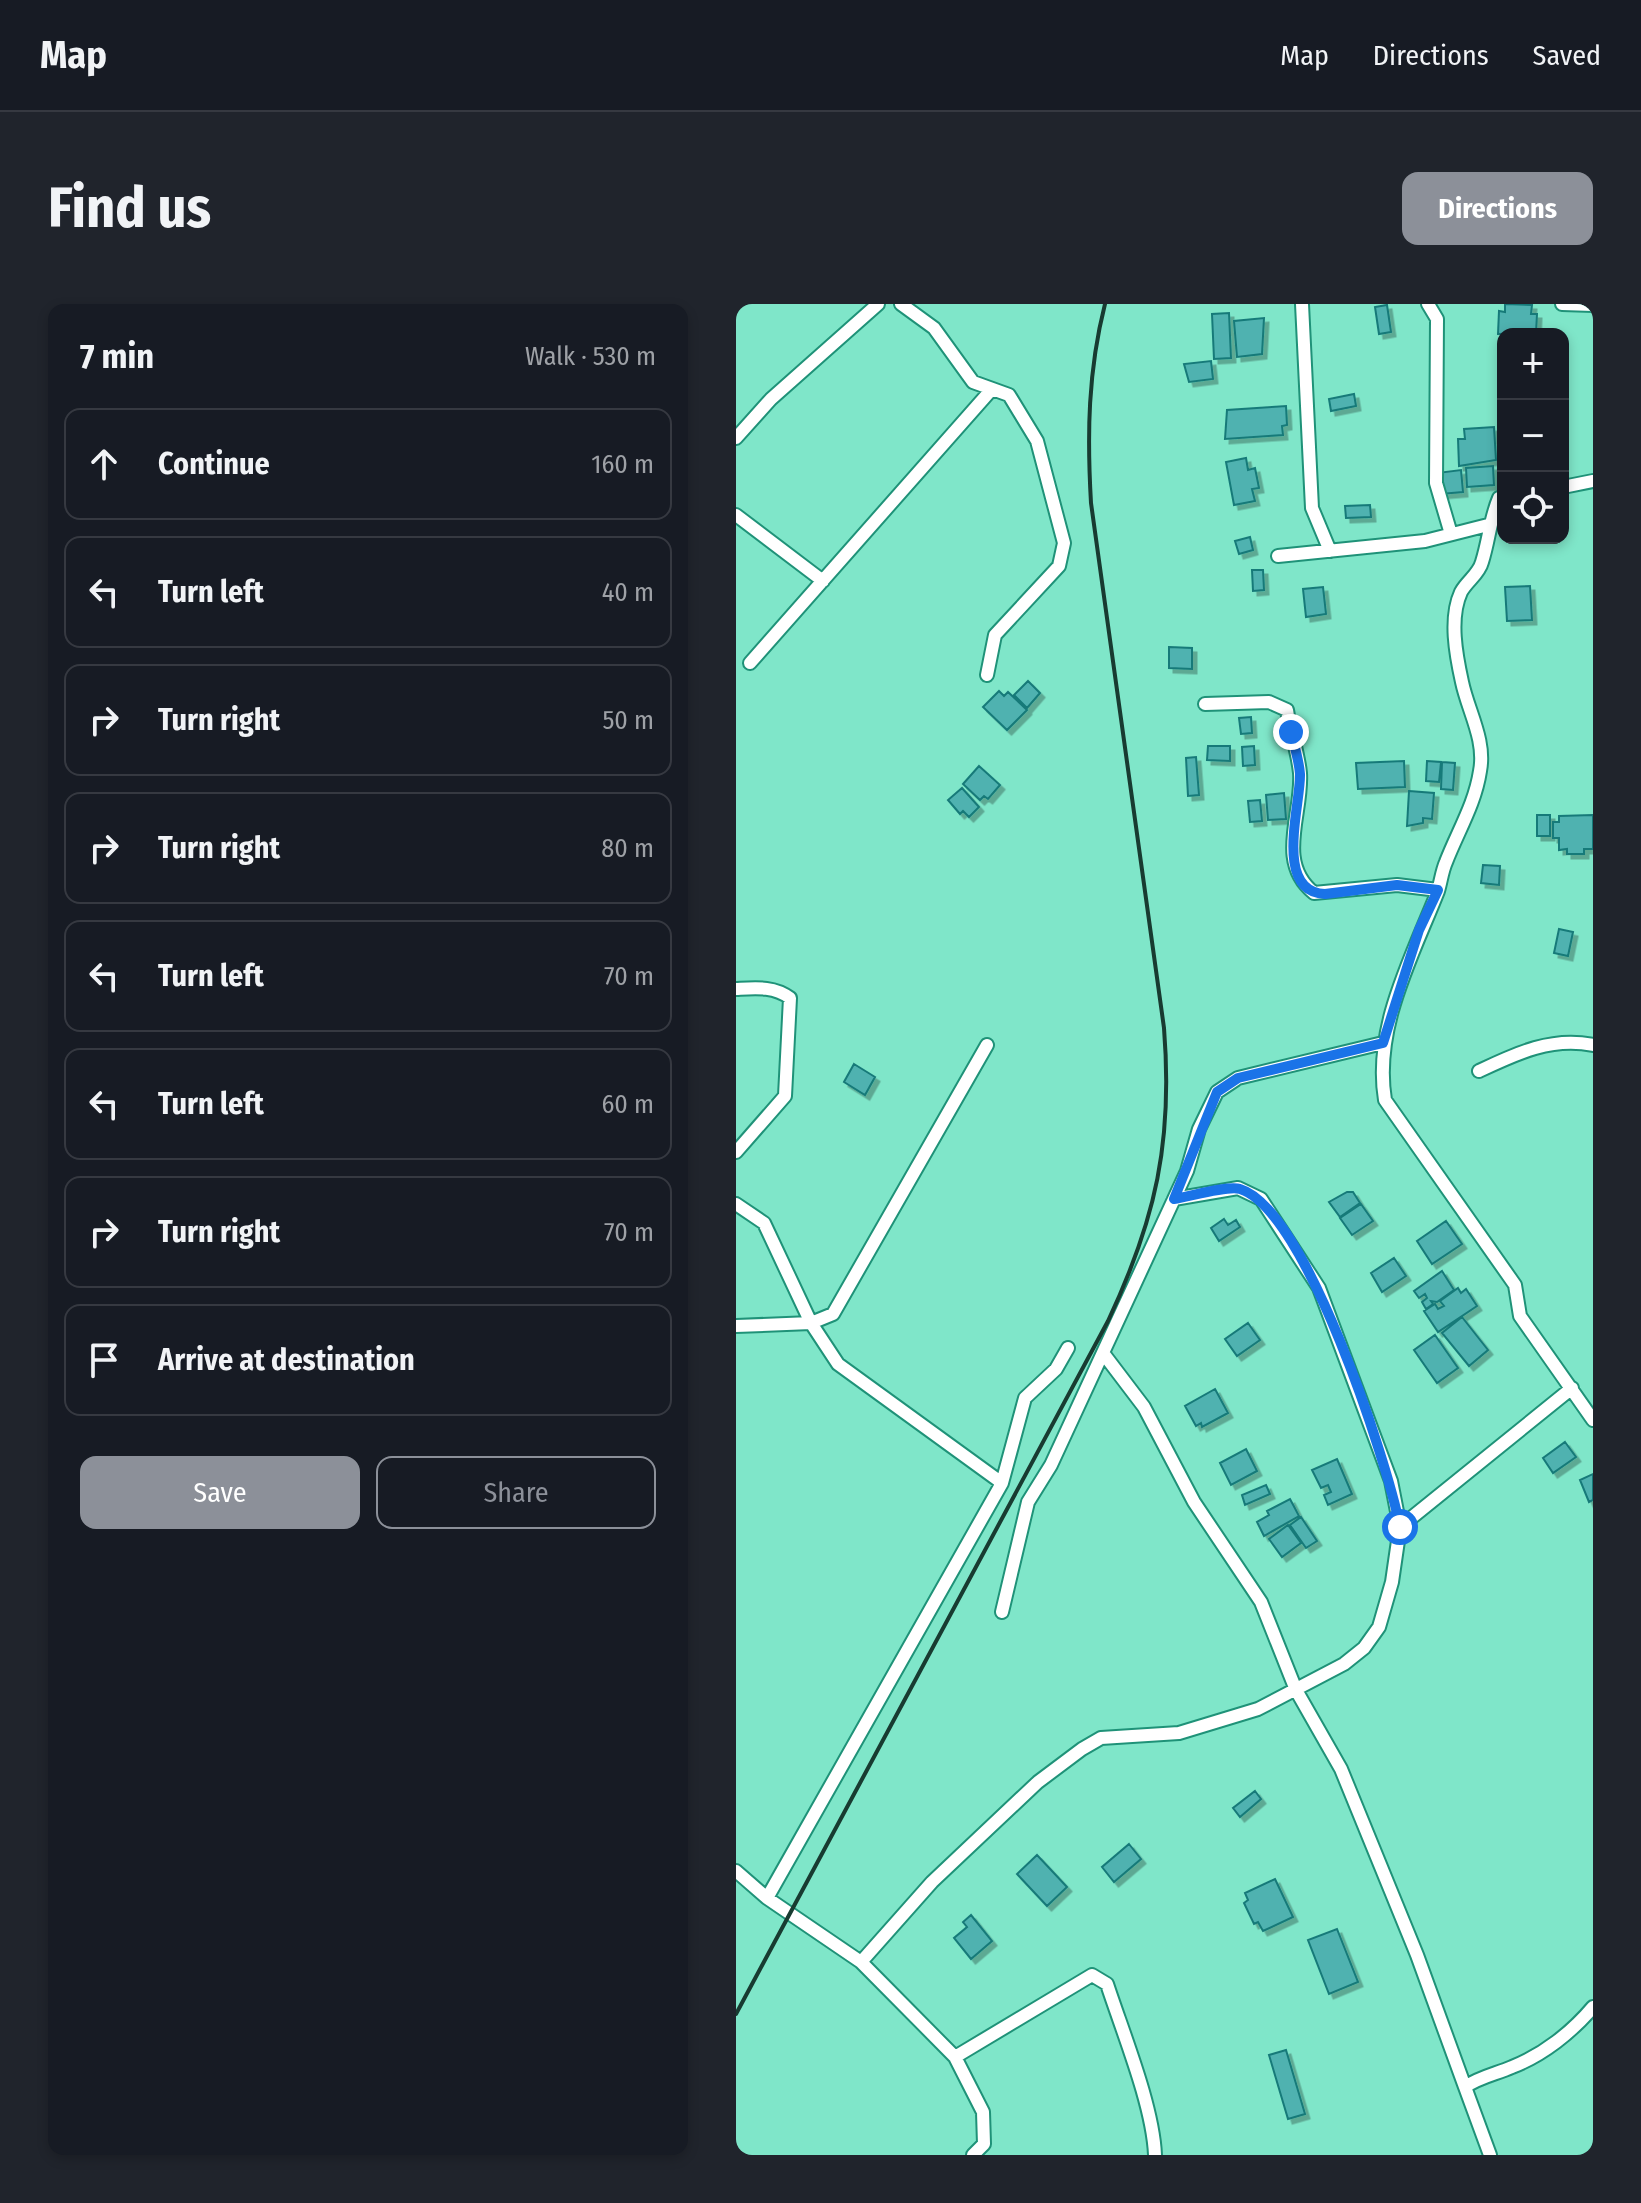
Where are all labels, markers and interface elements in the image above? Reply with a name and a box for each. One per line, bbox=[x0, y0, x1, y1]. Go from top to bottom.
text: Map bbox=[40, 32, 107, 78]
text: Map bbox=[1280, 39, 1329, 72]
text: Directions bbox=[1373, 39, 1489, 72]
text: Saved bbox=[1533, 39, 1601, 72]
button: Directions bbox=[1402, 172, 1593, 245]
text: Find us bbox=[48, 175, 211, 242]
map controls bbox=[1497, 328, 1569, 544]
button: + bbox=[1497, 328, 1569, 400]
text: 7 min bbox=[80, 336, 154, 377]
text: Walk · 530 m bbox=[525, 341, 656, 372]
button: − bbox=[1497, 400, 1569, 472]
icon: ahead bbox=[82, 442, 126, 486]
text: Continue bbox=[158, 446, 270, 482]
text: 160 m bbox=[591, 449, 654, 480]
button: locate bbox=[1497, 472, 1569, 544]
icon: left bbox=[82, 570, 126, 614]
text: Turn left bbox=[158, 574, 264, 610]
text: 40 m bbox=[602, 577, 654, 608]
icon: right bbox=[82, 698, 126, 742]
text: Turn right bbox=[158, 702, 280, 738]
text: 50 m bbox=[602, 705, 654, 736]
route end bbox=[1273, 714, 1309, 750]
icon: right bbox=[82, 826, 126, 870]
text: Turn right bbox=[158, 830, 280, 866]
text: 80 m bbox=[601, 833, 654, 864]
icon: left bbox=[82, 954, 126, 998]
text: Turn left bbox=[158, 958, 264, 994]
text: 70 m bbox=[604, 961, 654, 992]
icon: left bbox=[82, 1082, 126, 1126]
text: Turn left bbox=[158, 1086, 264, 1122]
text: 60 m bbox=[601, 1089, 654, 1120]
icon: right bbox=[82, 1210, 126, 1254]
text: Turn right bbox=[158, 1214, 280, 1250]
text: 70 m bbox=[604, 1217, 654, 1248]
icon: arrive bbox=[82, 1338, 126, 1382]
text: Arrive at destination bbox=[158, 1342, 415, 1378]
button: Save bbox=[80, 1456, 360, 1529]
button: Share bbox=[376, 1456, 656, 1529]
route start bbox=[1382, 1509, 1418, 1545]

